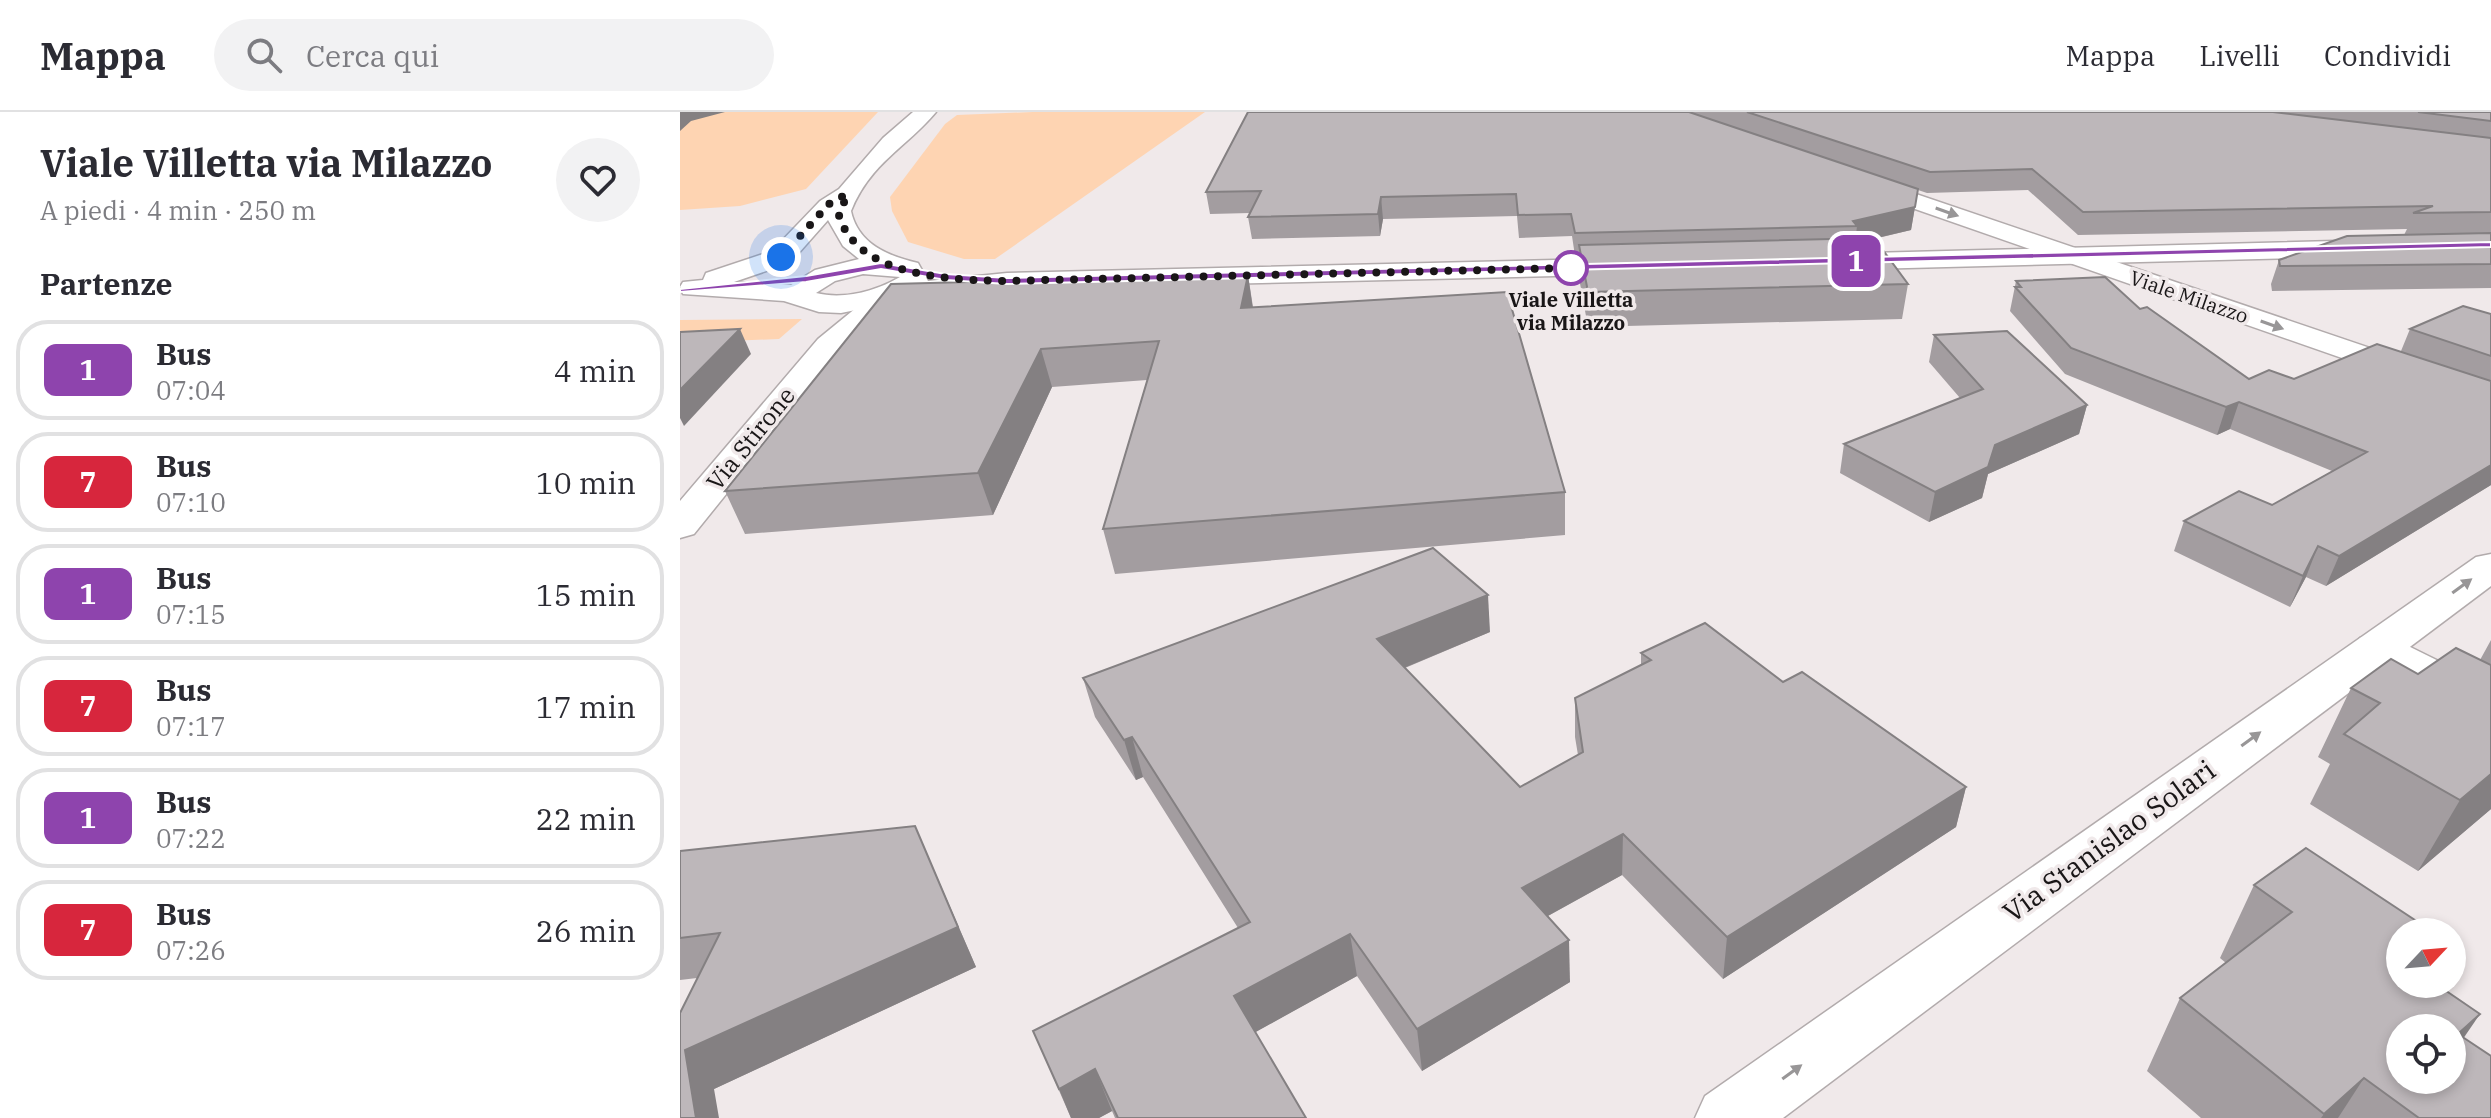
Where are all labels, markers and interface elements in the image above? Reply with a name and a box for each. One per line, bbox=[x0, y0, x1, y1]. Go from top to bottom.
search box bbox=[214, 19, 774, 91]
text: Mappa bbox=[40, 31, 166, 80]
icon: search bbox=[242, 33, 286, 77]
text: Cerca qui bbox=[306, 36, 439, 75]
text: Mappa bbox=[2066, 37, 2155, 74]
text: Livelli bbox=[2199, 37, 2280, 74]
text: Condividi bbox=[2324, 37, 2451, 74]
text: Viale Villetta via Milazzo bbox=[40, 138, 492, 187]
button: heart bbox=[556, 138, 640, 222]
text: A piedi · 4 min · 250 m bbox=[40, 193, 316, 227]
one-way arrow bbox=[1935, 207, 1959, 219]
line badge: 1 bbox=[1830, 235, 1882, 287]
your location bbox=[761, 237, 801, 277]
text: 1 bbox=[1848, 242, 1864, 279]
marker: Viale Villetta via Milazzo bbox=[1554, 251, 1588, 285]
text: Partenze bbox=[40, 264, 172, 303]
street label: Viale Milazzo bbox=[2126, 264, 2252, 329]
place label: Viale Villetta via Milazzo bbox=[1509, 286, 1633, 336]
one-way arrow bbox=[2260, 319, 2284, 331]
text: Bus bbox=[156, 334, 211, 373]
text: 1 bbox=[80, 351, 96, 388]
text: 4 min bbox=[554, 351, 636, 390]
text: 07:04 bbox=[156, 373, 226, 407]
street label: Via Stirone bbox=[699, 380, 802, 497]
text: Bus bbox=[156, 446, 211, 485]
text: 7 bbox=[80, 463, 96, 500]
text: 10 min bbox=[536, 463, 636, 502]
text: 07:10 bbox=[156, 485, 226, 519]
text: Bus bbox=[156, 558, 211, 597]
text: 1 bbox=[80, 575, 96, 612]
text: 15 min bbox=[536, 575, 636, 614]
one-way arrow bbox=[2452, 579, 2473, 595]
text: 07:15 bbox=[156, 597, 226, 631]
text: Bus bbox=[156, 670, 211, 709]
text: 7 bbox=[80, 687, 96, 724]
text: 17 min bbox=[536, 687, 636, 726]
text: 07:17 bbox=[156, 709, 226, 743]
one-way arrow bbox=[2241, 731, 2262, 747]
street label: Via Stanislao Solari bbox=[1995, 751, 2222, 930]
text: Bus bbox=[156, 782, 211, 821]
text: 1 bbox=[80, 799, 96, 836]
text: 22 min bbox=[536, 799, 636, 838]
text: 07:22 bbox=[156, 821, 226, 855]
text: Bus bbox=[156, 894, 211, 933]
text: 7 bbox=[80, 911, 96, 948]
text: 26 min bbox=[536, 911, 636, 950]
north arrow bbox=[2386, 918, 2466, 998]
map controls bbox=[2386, 918, 2466, 1094]
text: 07:26 bbox=[156, 933, 226, 967]
button: locate bbox=[2386, 1014, 2466, 1094]
one-way arrow bbox=[1781, 1065, 1802, 1080]

